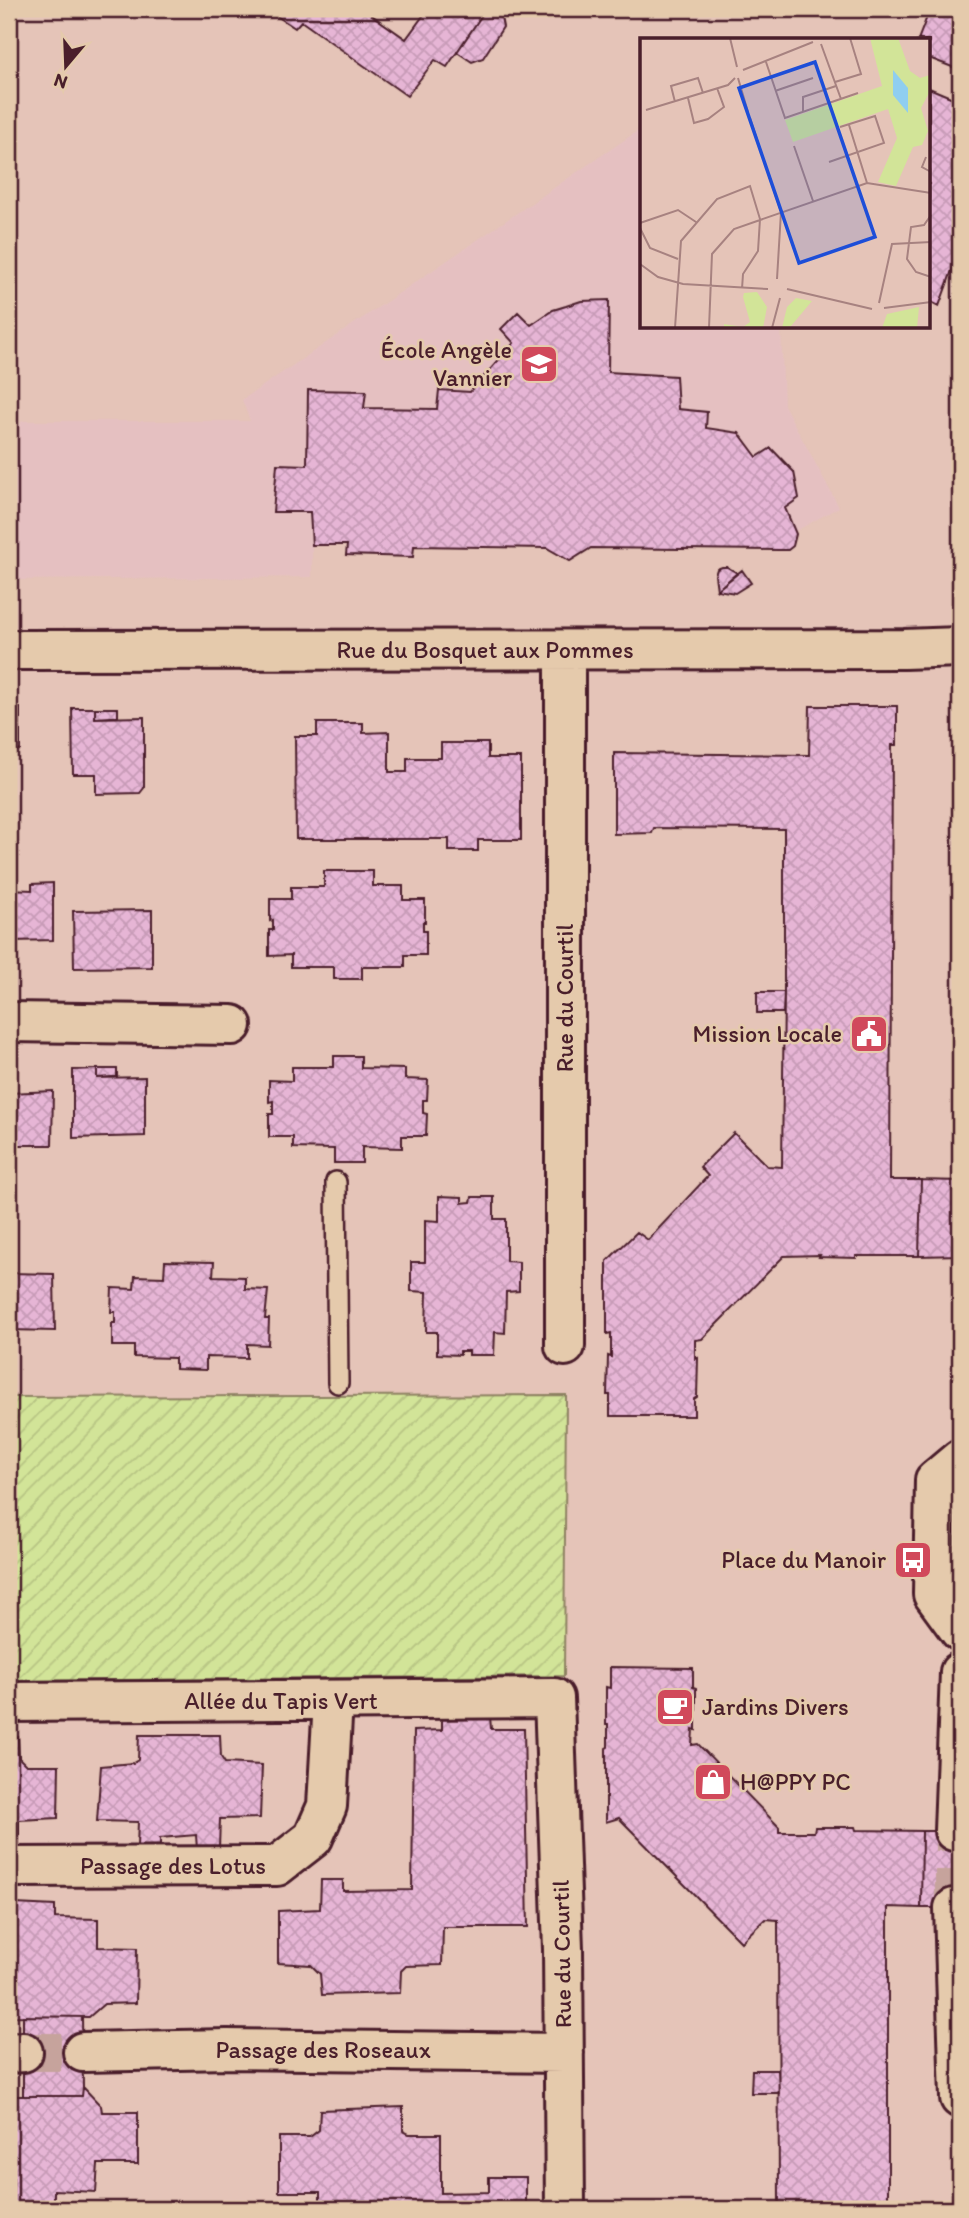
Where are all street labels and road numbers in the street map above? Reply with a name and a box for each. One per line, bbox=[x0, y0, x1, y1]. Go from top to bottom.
street label: Rue du Bosquet aux Pommes bbox=[336, 635, 634, 664]
street label: Rue du Courtil bbox=[550, 924, 579, 1072]
street label: Allée du Tapis Vert bbox=[184, 1686, 378, 1715]
street label: Passage des Lotus bbox=[80, 1851, 266, 1880]
street label: Rue du Courtil bbox=[546, 1879, 577, 2028]
street label: Passage des Roseaux bbox=[215, 2035, 431, 2064]

